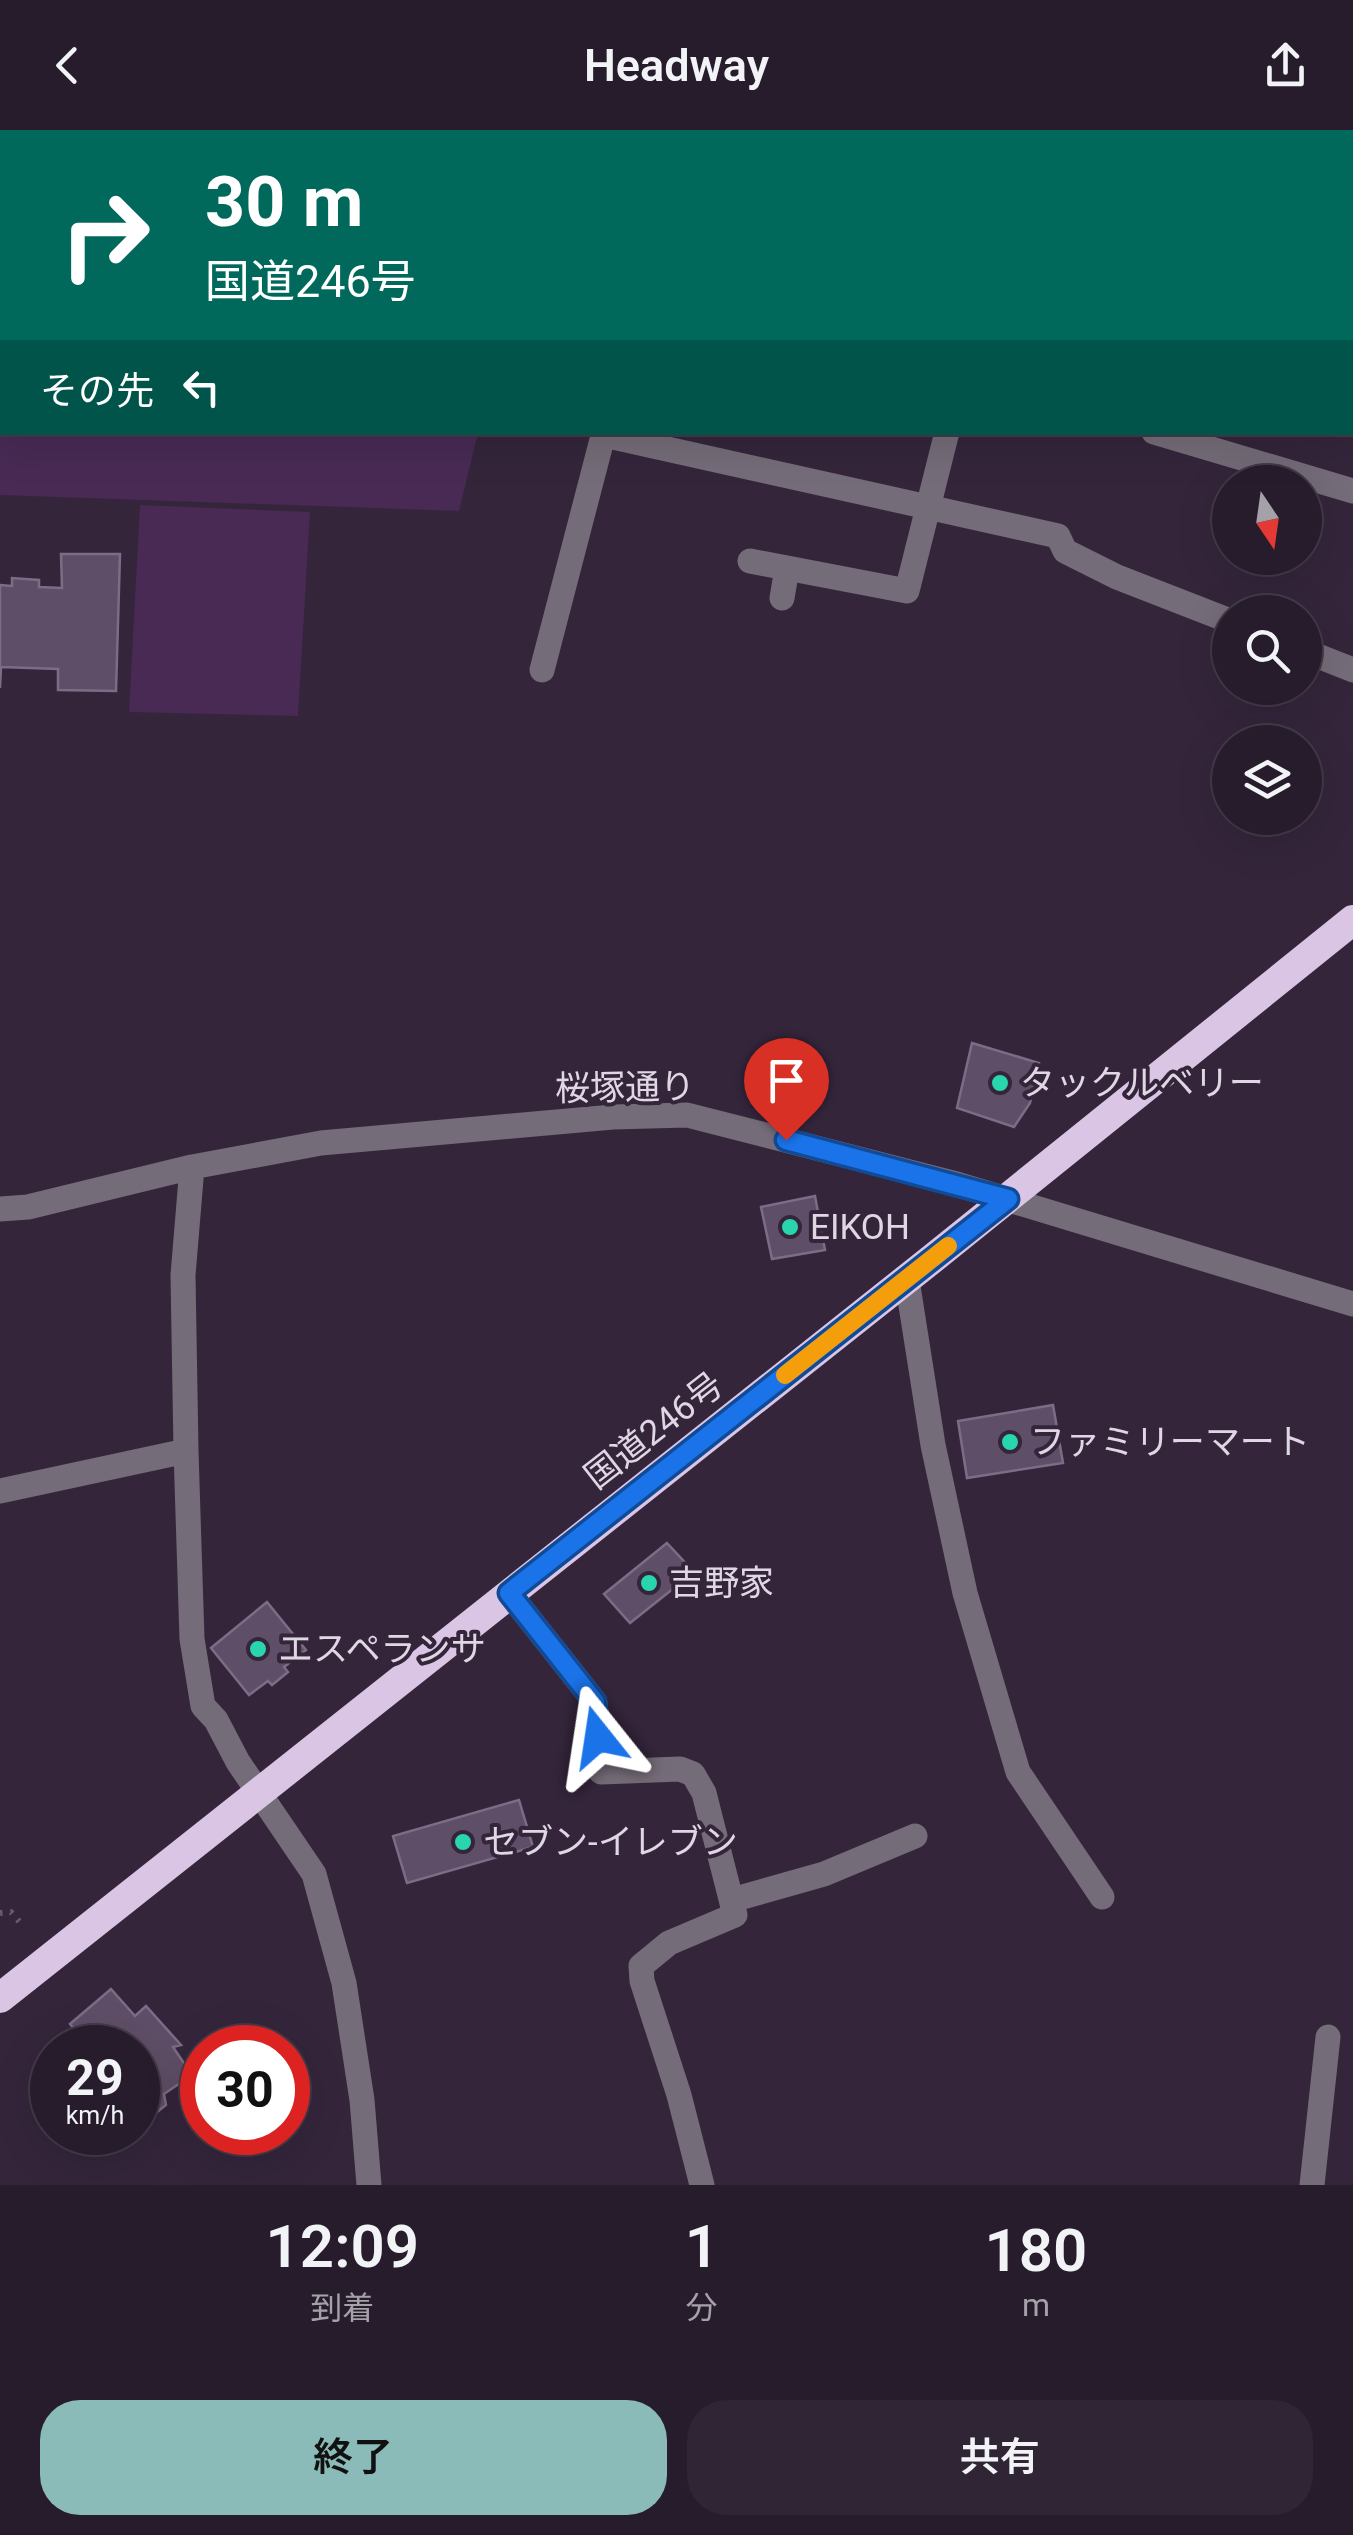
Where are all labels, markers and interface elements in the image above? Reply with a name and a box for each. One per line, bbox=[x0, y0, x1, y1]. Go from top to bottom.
icon: back bbox=[40, 38, 95, 93]
icon: share bbox=[1258, 38, 1313, 93]
text: Headway bbox=[584, 39, 769, 92]
text: 30 m bbox=[205, 161, 363, 243]
icon: right bbox=[40, 170, 170, 300]
text: 国道246号 bbox=[205, 255, 416, 308]
icon: left bbox=[174, 360, 229, 415]
text: その先 bbox=[40, 369, 154, 413]
north arrow bbox=[1212, 465, 1322, 575]
map controls bbox=[1212, 465, 1322, 835]
button: search bbox=[1212, 595, 1322, 705]
button: layers bbox=[1212, 725, 1322, 835]
pin bbox=[744, 1038, 829, 1141]
icon: arrive bbox=[759, 1053, 814, 1108]
place label: タックルベリー bbox=[1020, 1063, 1264, 1104]
street label: 桜塚通り bbox=[555, 1066, 695, 1110]
marker: タックルベリー bbox=[989, 1072, 1011, 1094]
place label: EIKOH bbox=[810, 1207, 910, 1248]
marker: EIKOH bbox=[779, 1216, 801, 1238]
street label: 国道246号 bbox=[577, 1364, 731, 1498]
place label: ファミリーマート bbox=[1030, 1422, 1310, 1463]
marker: ファミリーマート bbox=[999, 1431, 1021, 1453]
place label: 吉野家 bbox=[669, 1563, 774, 1604]
marker: 吉野家 bbox=[638, 1572, 660, 1594]
place label: エスペランサ bbox=[278, 1629, 486, 1670]
marker: エスペランサ bbox=[247, 1638, 269, 1660]
position arrow bbox=[546, 1685, 650, 1789]
place label: セブン-イレブン bbox=[483, 1822, 738, 1863]
marker: セブン-イレブン bbox=[452, 1831, 474, 1853]
speed limit sign: 30 bbox=[180, 2025, 310, 2155]
text: 29 bbox=[66, 2049, 124, 2107]
text: km/h bbox=[66, 2101, 124, 2130]
text: 12:09 bbox=[266, 2211, 419, 2282]
text: 1 bbox=[685, 2211, 719, 2282]
text: 180 bbox=[985, 2215, 1087, 2286]
text: m bbox=[1022, 2286, 1050, 2324]
text: 到着 bbox=[310, 2289, 374, 2327]
text: 分 bbox=[686, 2289, 718, 2327]
button: 終了 bbox=[40, 2400, 667, 2515]
button: 共有 bbox=[687, 2400, 1313, 2515]

